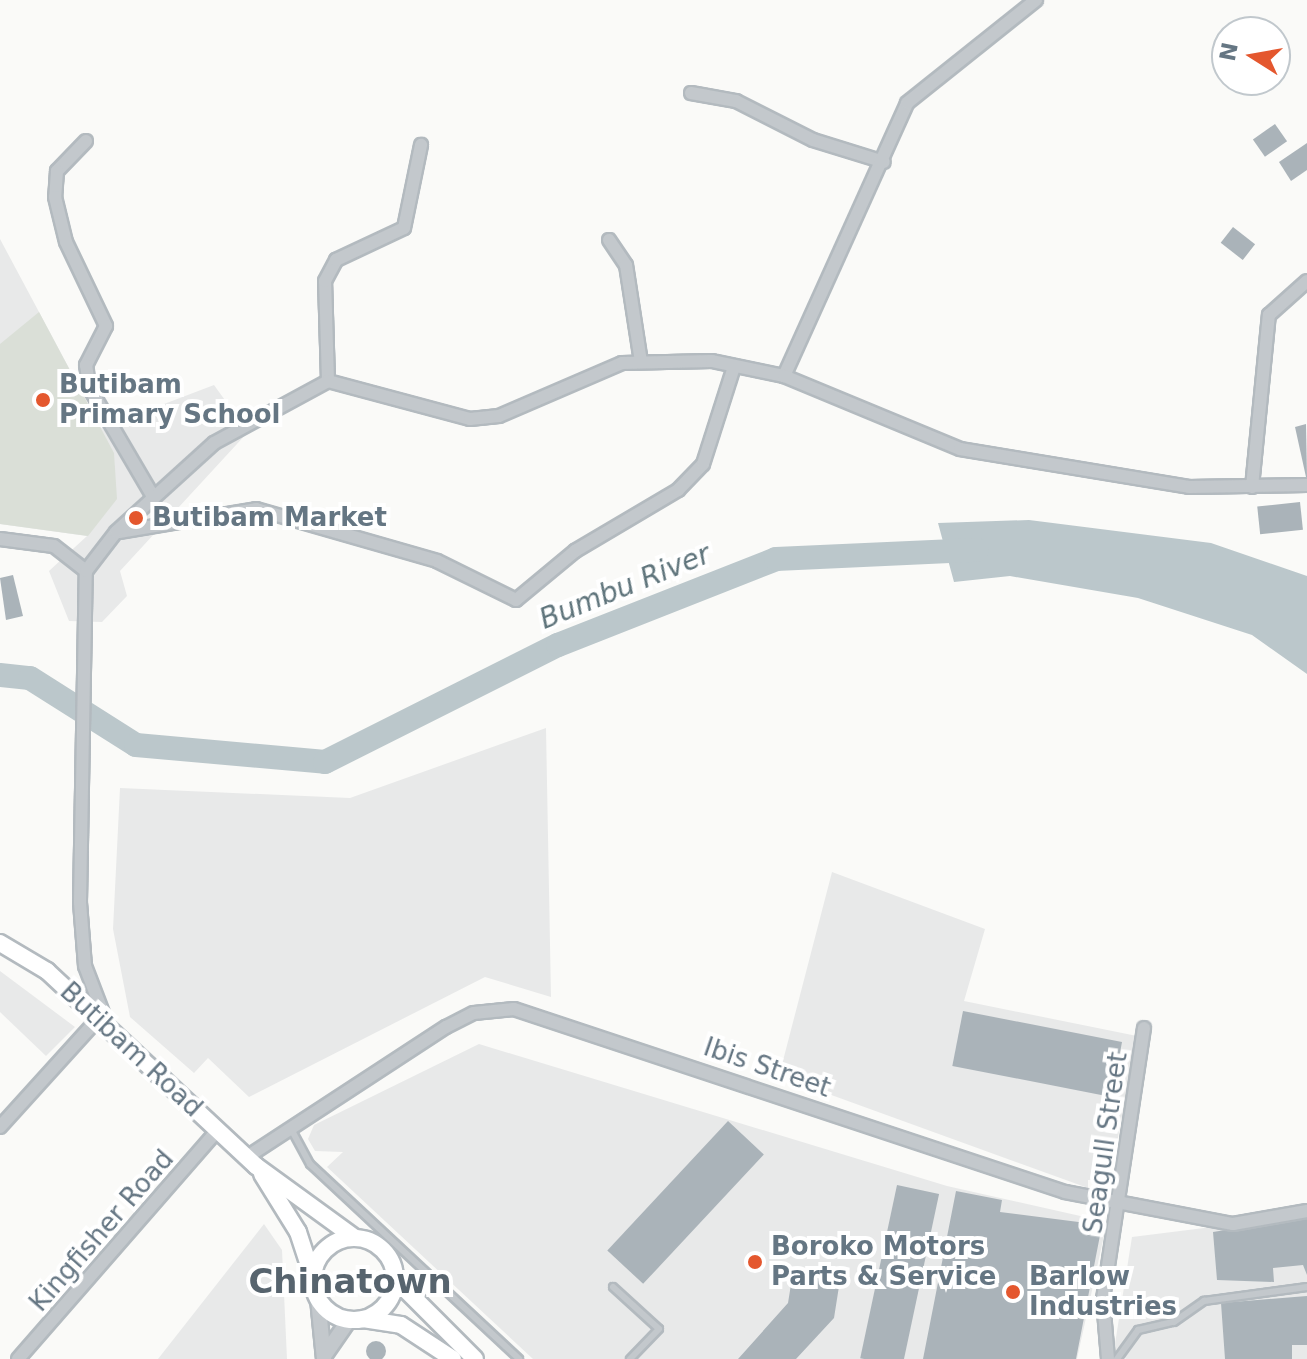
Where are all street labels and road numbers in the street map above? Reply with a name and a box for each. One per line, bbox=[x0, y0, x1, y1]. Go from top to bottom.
street label: Butibam Road bbox=[53, 976, 209, 1124]
street label: Ibis Street bbox=[699, 1032, 835, 1104]
street label: Seagull Street bbox=[1078, 1050, 1134, 1236]
street label: Kingfisher Road bbox=[23, 1144, 181, 1318]

